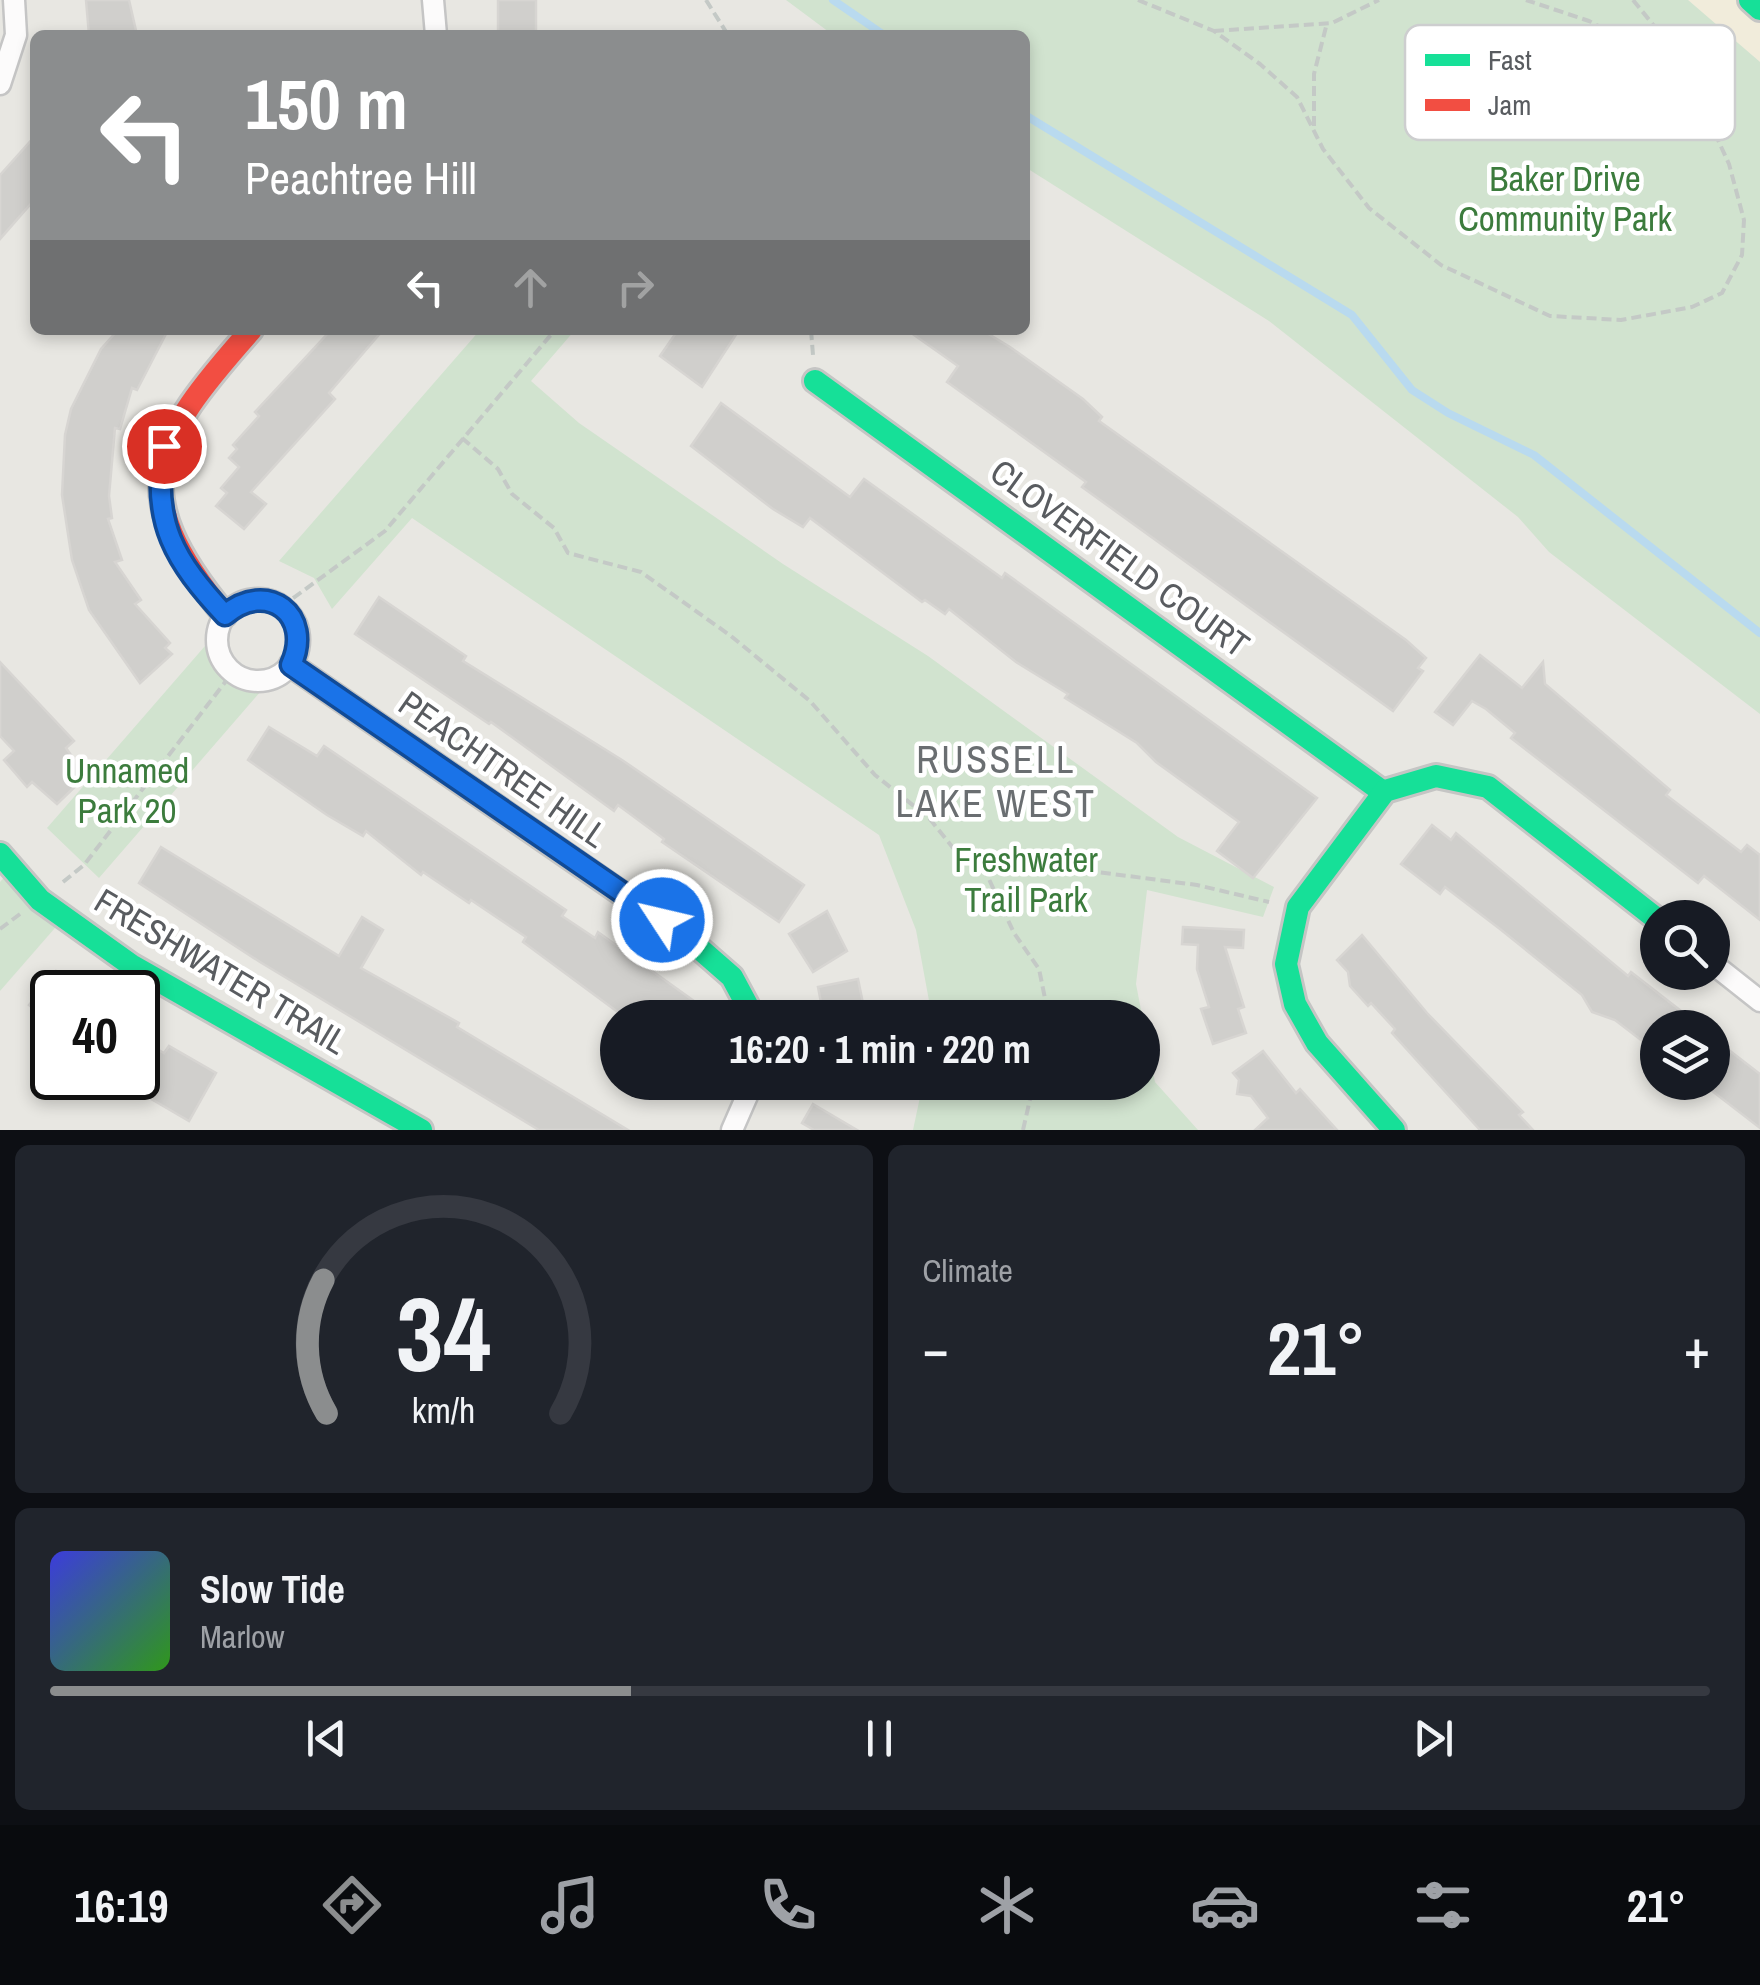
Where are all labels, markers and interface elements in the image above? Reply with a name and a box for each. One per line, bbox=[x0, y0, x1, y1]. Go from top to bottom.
legend bbox=[1405, 25, 1735, 140]
text: Fast bbox=[1488, 41, 1532, 79]
text: 150 m bbox=[245, 57, 408, 151]
icon: left bbox=[80, 70, 210, 200]
text: Jam bbox=[1488, 86, 1531, 124]
text: Peachtree Hill bbox=[245, 147, 477, 208]
park label: Baker Drive Community Park bbox=[1458, 155, 1673, 242]
icon: left bbox=[398, 260, 453, 315]
icon: ahead bbox=[503, 260, 558, 315]
icon: right bbox=[608, 260, 663, 315]
pin bbox=[122, 404, 207, 489]
icon: arrive bbox=[137, 419, 192, 474]
street label: CLOVERFIELD COURT bbox=[981, 448, 1259, 668]
street label: PEACHTREE HILL bbox=[390, 680, 616, 858]
district label: RUSSELL LAKE WEST bbox=[896, 734, 1096, 829]
park label: Unnamed Park 20 bbox=[65, 747, 189, 834]
park label: Freshwater Trail Park bbox=[954, 836, 1098, 923]
position arrow bbox=[610, 868, 714, 972]
street label: FRESHWATER TRAIL bbox=[86, 877, 356, 1065]
map controls bbox=[1640, 900, 1730, 1100]
button: search bbox=[1640, 900, 1730, 990]
speed limit sign: 40 bbox=[30, 970, 160, 1100]
button: layers bbox=[1640, 1010, 1730, 1100]
text: 16:20 · 1 min · 220 m bbox=[729, 1024, 1031, 1075]
text: Climate bbox=[923, 1249, 1013, 1292]
text: 34 bbox=[396, 1263, 491, 1403]
text: 21° bbox=[1267, 1297, 1365, 1398]
text: − bbox=[923, 1311, 949, 1385]
text: + bbox=[1684, 1311, 1710, 1385]
text: km/h bbox=[412, 1386, 476, 1434]
text: Slow Tide bbox=[200, 1564, 345, 1615]
text: Marlow bbox=[200, 1615, 285, 1658]
icon: previous bbox=[299, 1711, 354, 1766]
icon: pause bbox=[852, 1711, 907, 1766]
icon: next bbox=[1406, 1711, 1461, 1766]
icon: directions bbox=[317, 1870, 387, 1940]
icon: music bbox=[535, 1870, 605, 1940]
icon: phone bbox=[753, 1870, 823, 1940]
icon: climate bbox=[972, 1870, 1042, 1940]
icon: car bbox=[1190, 1870, 1260, 1940]
icon: filters bbox=[1408, 1870, 1478, 1940]
text: 16:19 bbox=[74, 1875, 169, 1936]
text: 21° bbox=[1627, 1875, 1686, 1936]

